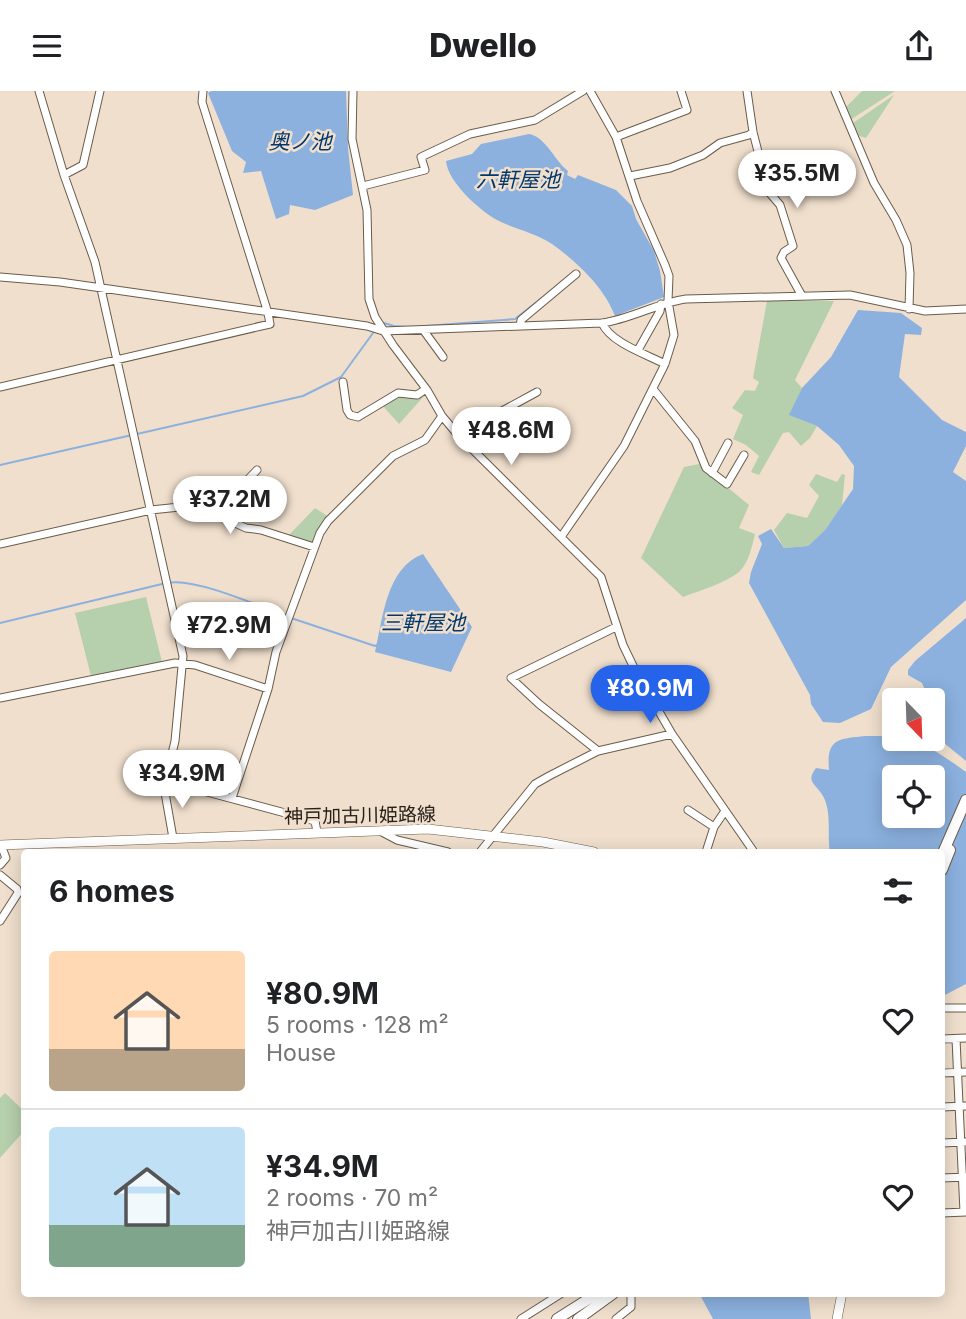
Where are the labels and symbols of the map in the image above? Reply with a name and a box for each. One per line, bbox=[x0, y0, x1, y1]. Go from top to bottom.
water label: 奥ノ池 bbox=[269, 129, 333, 154]
pin: ¥35.5M bbox=[740, 151, 854, 210]
water label: 六軒屋池 bbox=[476, 167, 562, 192]
pin: ¥48.6M bbox=[454, 407, 568, 467]
pin: ¥37.2M bbox=[173, 477, 287, 536]
pin: ¥72.9M bbox=[172, 603, 286, 662]
water label: 三軒屋池 bbox=[381, 610, 467, 635]
pin: ¥80.9M bbox=[593, 665, 707, 725]
north arrow bbox=[882, 688, 945, 751]
pin: ¥34.9M bbox=[125, 751, 239, 810]
street label: 神戸加古川姫路線 bbox=[284, 803, 436, 828]

